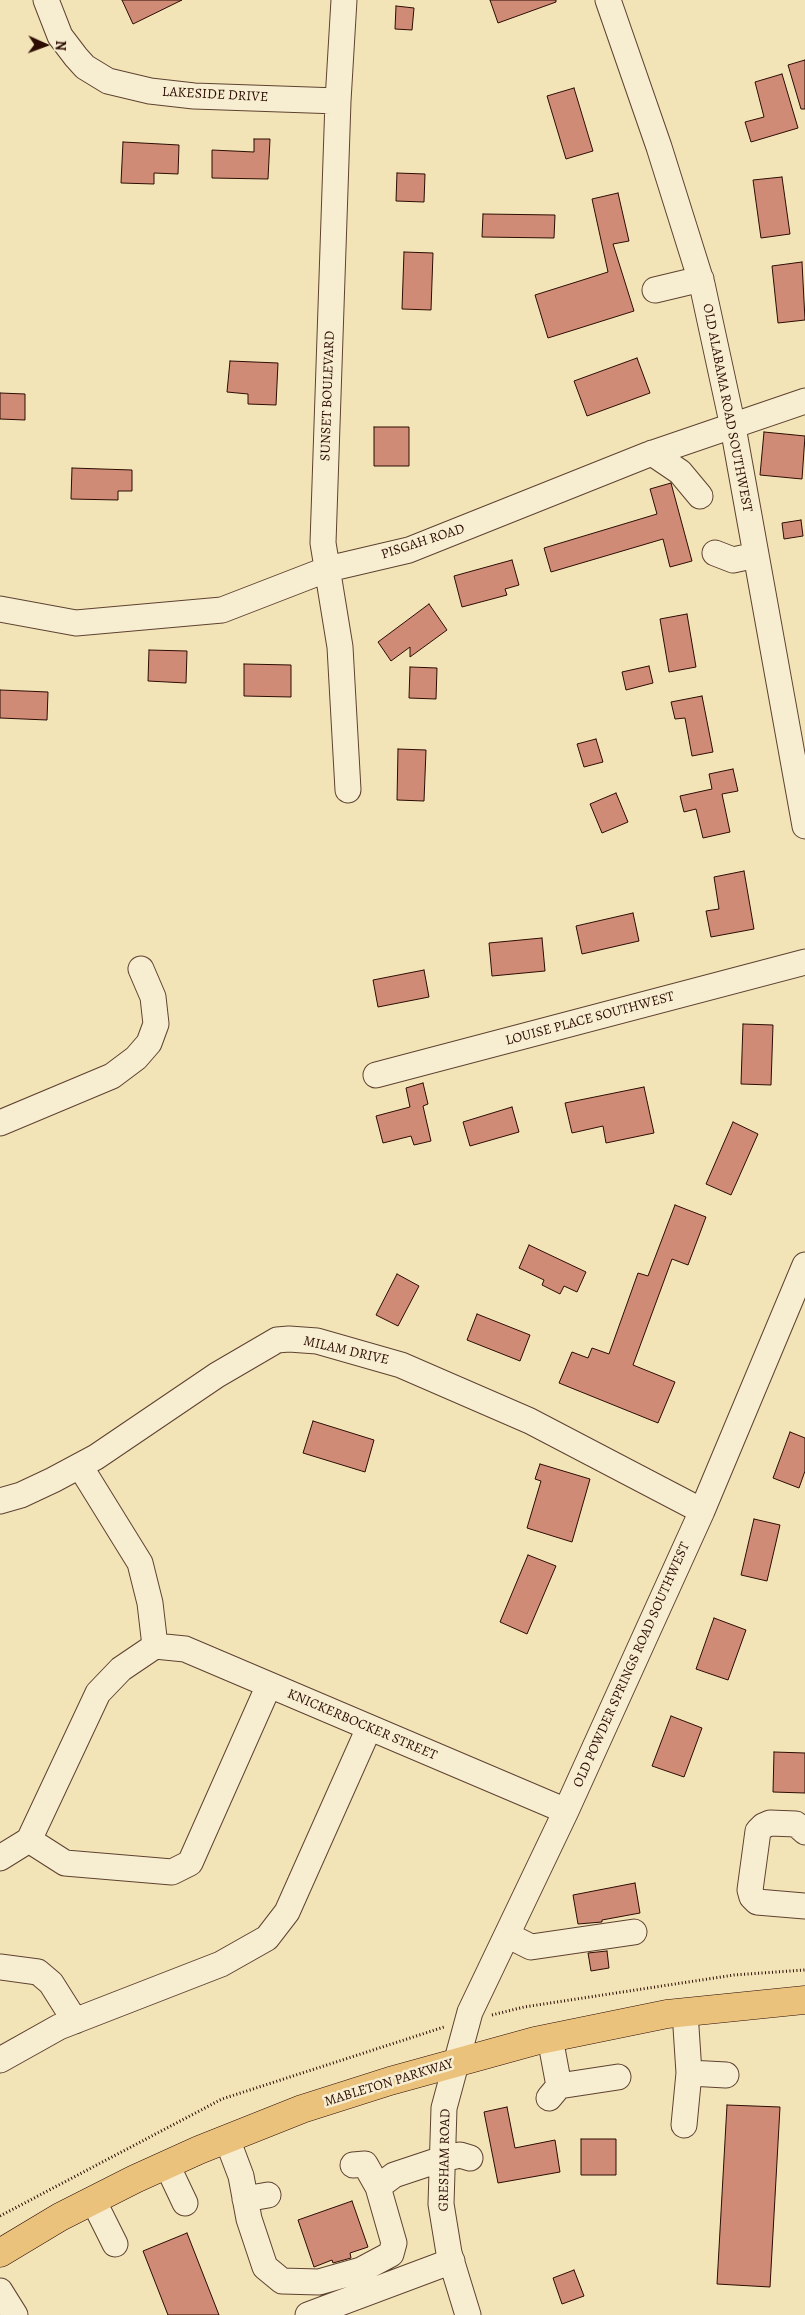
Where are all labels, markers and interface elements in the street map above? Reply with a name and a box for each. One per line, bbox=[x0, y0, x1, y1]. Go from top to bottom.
north arrow bbox=[20, 20, 70, 70]
text: N bbox=[51, 40, 70, 51]
street label: LAKESIDE DRIVE bbox=[161, 84, 269, 106]
street label: OLD ALABAMA ROAD SOUTHWEST bbox=[699, 302, 755, 514]
street label: SUNSET BOULEVARD bbox=[317, 331, 339, 461]
street label: PISGAH ROAD bbox=[379, 521, 467, 563]
street label: LOUISE PLACE SOUTHWEST bbox=[504, 988, 676, 1050]
street label: MILAM DRIVE bbox=[302, 1333, 390, 1369]
street label: OLD POWDER SPRINGS ROAD SOUTHWEST bbox=[570, 1540, 694, 1790]
street label: KNICKERBOCKER STREET bbox=[284, 1686, 440, 1764]
street label: MABLETON PARKWAY bbox=[322, 2055, 456, 2111]
street label: GRESHAM ROAD bbox=[436, 2108, 454, 2212]

